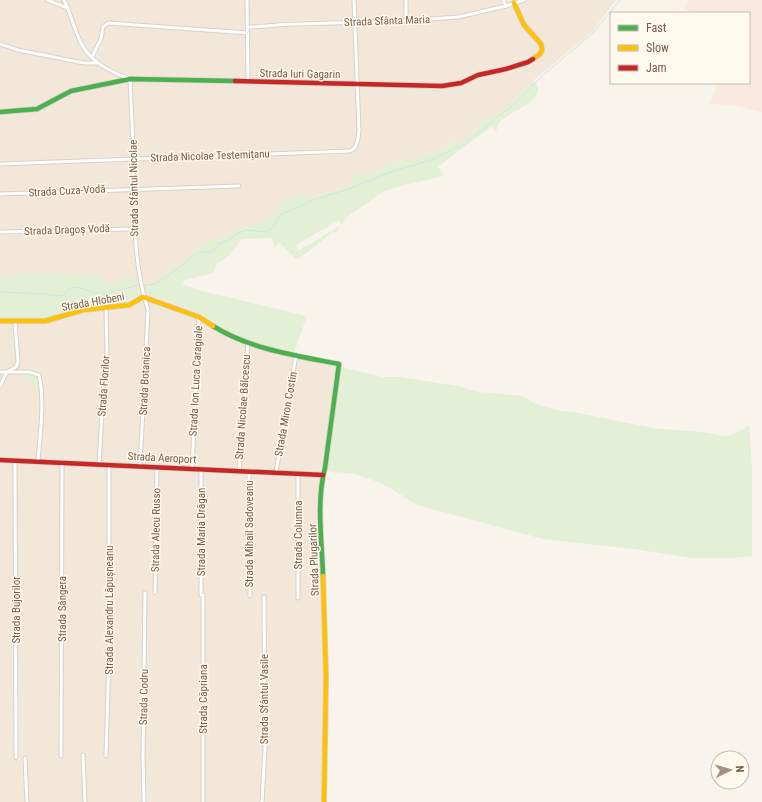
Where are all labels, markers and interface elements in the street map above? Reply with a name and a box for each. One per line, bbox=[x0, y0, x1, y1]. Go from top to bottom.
legend bbox=[610, 12, 750, 84]
street label: Strada Sfânta Maria bbox=[344, 13, 430, 29]
text: Fast bbox=[646, 21, 667, 35]
text: Slow bbox=[646, 41, 669, 55]
text: Jam bbox=[646, 61, 667, 75]
street label: Strada Iuri Gagarin bbox=[260, 67, 340, 81]
street label: Strada Sfântul Nicolae bbox=[127, 139, 141, 237]
street label: Strada Nicolae Testemițanu bbox=[150, 147, 270, 165]
street label: Strada Cuza-Vodă bbox=[28, 182, 106, 200]
street label: Strada Dragoș Vodă bbox=[24, 222, 110, 238]
street label: Strada Hlobeni bbox=[60, 290, 126, 314]
street label: Strada Ion Luca Caragiale bbox=[187, 325, 205, 437]
street label: Strada Botanica bbox=[137, 346, 153, 416]
street label: Strada Florilor bbox=[95, 354, 113, 417]
street label: Strada Nicolae Bălcescu bbox=[233, 354, 253, 460]
street label: Strada Miron Costin bbox=[272, 371, 300, 457]
street label: Strada Aeroport bbox=[127, 450, 197, 466]
street label: Strada Mihail Sadoveanu bbox=[243, 480, 256, 588]
street label: Strada Alecu Russo bbox=[149, 487, 163, 572]
street label: Strada Maria Drăgan bbox=[195, 488, 208, 576]
street label: Strada Columna bbox=[292, 500, 305, 570]
street label: Strada Plugarilor bbox=[306, 523, 322, 596]
street label: Strada Alexandru Lăpușneanu bbox=[103, 545, 116, 675]
street label: Strada Bujorilor bbox=[10, 576, 23, 644]
street label: Strada Sângera bbox=[56, 576, 69, 642]
street label: Strada Sfântul Vasile bbox=[258, 654, 271, 744]
street label: Strada Căpriana bbox=[197, 664, 210, 734]
street label: Strada Codru bbox=[137, 669, 151, 725]
north arrow bbox=[710, 750, 750, 790]
text: N bbox=[733, 765, 746, 773]

